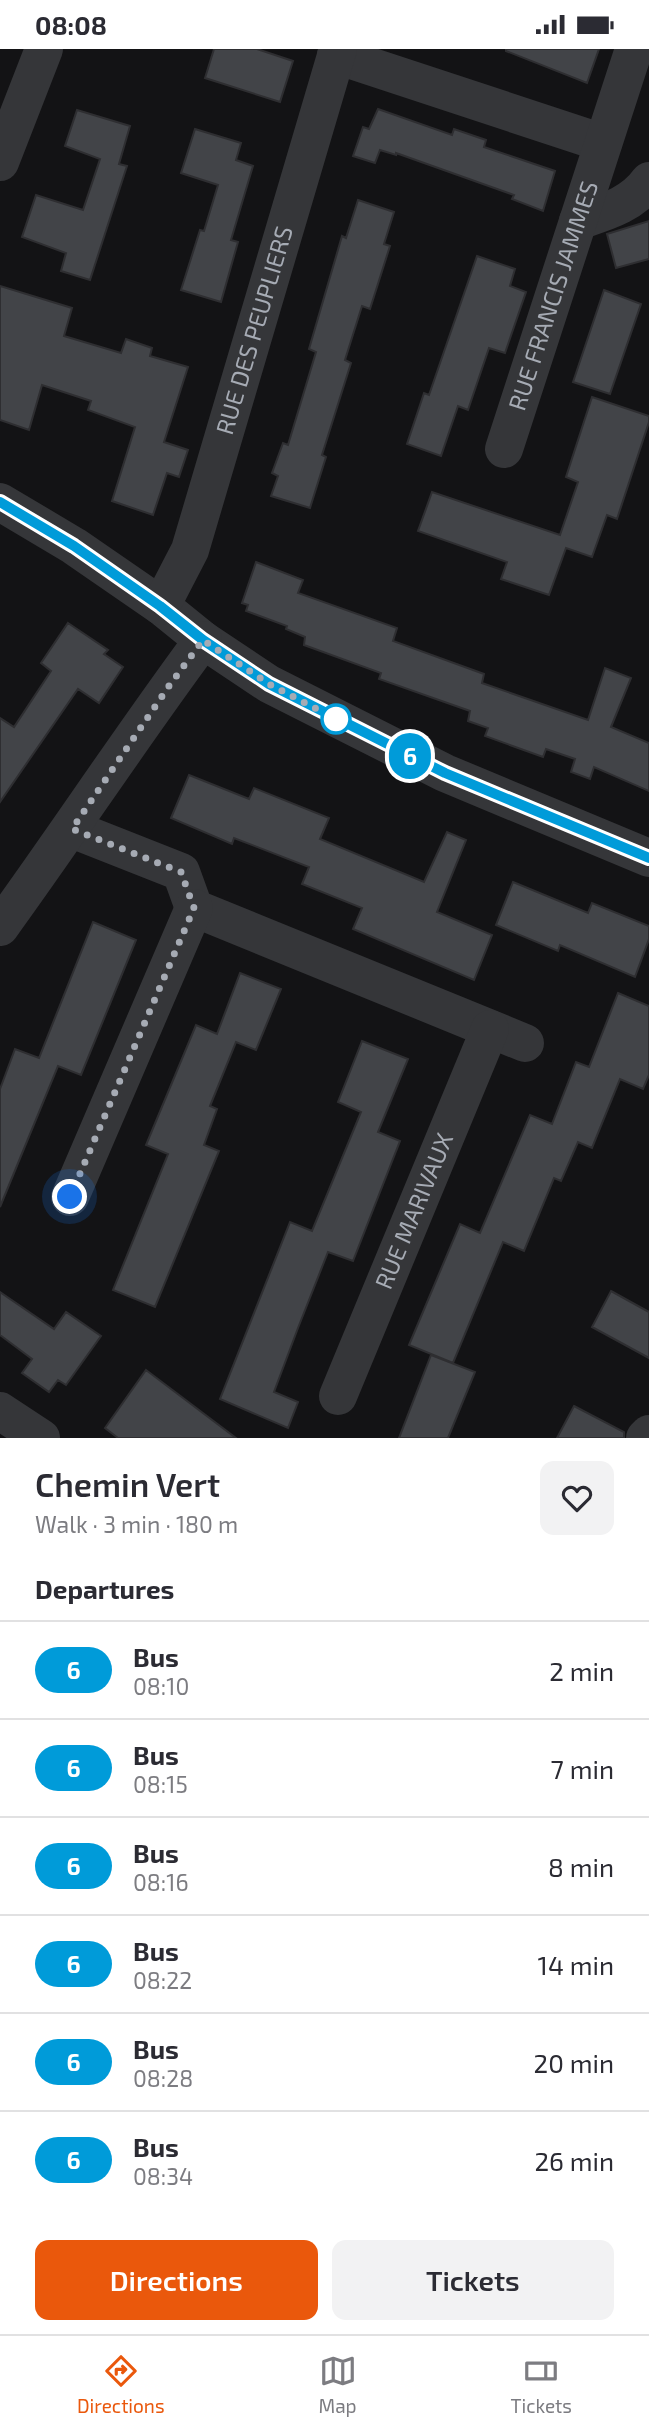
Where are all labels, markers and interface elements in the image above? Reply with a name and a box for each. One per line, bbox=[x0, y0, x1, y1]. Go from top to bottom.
text: 08:08 bbox=[35, 9, 107, 40]
street label: RUE FRANCIS JAMMES bbox=[501, 177, 603, 414]
street label: RUE DES PEUPLIERS bbox=[209, 222, 298, 438]
unlabelled marker bbox=[321, 704, 351, 734]
line badge: 6 bbox=[387, 733, 433, 779]
text: 6 bbox=[403, 741, 417, 770]
street label: RUE MARIVAUX bbox=[368, 1128, 458, 1293]
your location bbox=[52, 1179, 87, 1214]
button: heart bbox=[540, 1461, 614, 1535]
text: Chemin Vert bbox=[35, 1464, 220, 1504]
text: Walk · 3 min · 180 m bbox=[35, 1510, 238, 1538]
text: Departures bbox=[35, 1573, 174, 1604]
text: Bus bbox=[133, 1641, 179, 1672]
text: 6 bbox=[66, 1655, 81, 1684]
text: 2 min bbox=[549, 1655, 614, 1686]
text: 08:10 bbox=[133, 1672, 189, 1700]
text: Bus bbox=[133, 1739, 179, 1770]
text: 6 bbox=[66, 1753, 81, 1782]
text: 7 min bbox=[551, 1753, 614, 1784]
text: 08:15 bbox=[133, 1770, 188, 1798]
text: Bus bbox=[133, 1837, 179, 1868]
text: 6 bbox=[66, 1851, 81, 1880]
text: 8 min bbox=[548, 1851, 614, 1882]
text: 08:16 bbox=[133, 1868, 189, 1896]
text: Bus bbox=[133, 1935, 179, 1966]
text: 6 bbox=[66, 1949, 81, 1978]
text: 14 min bbox=[538, 1949, 614, 1980]
text: 08:22 bbox=[133, 1966, 192, 1994]
text: Bus bbox=[133, 2033, 179, 2064]
text: 6 bbox=[66, 2047, 81, 2076]
text: 20 min bbox=[534, 2047, 614, 2078]
text: 08:28 bbox=[133, 2064, 193, 2092]
text: Bus bbox=[133, 2131, 179, 2162]
text: 6 bbox=[66, 2145, 81, 2174]
text: 26 min bbox=[534, 2145, 614, 2176]
text: 08:34 bbox=[133, 2162, 193, 2190]
button: Directions bbox=[35, 2240, 318, 2320]
button: Tickets bbox=[332, 2240, 614, 2320]
tab: Directions bbox=[77, 2352, 165, 2417]
tab: Map bbox=[318, 2352, 357, 2417]
tab: Tickets bbox=[510, 2352, 572, 2417]

